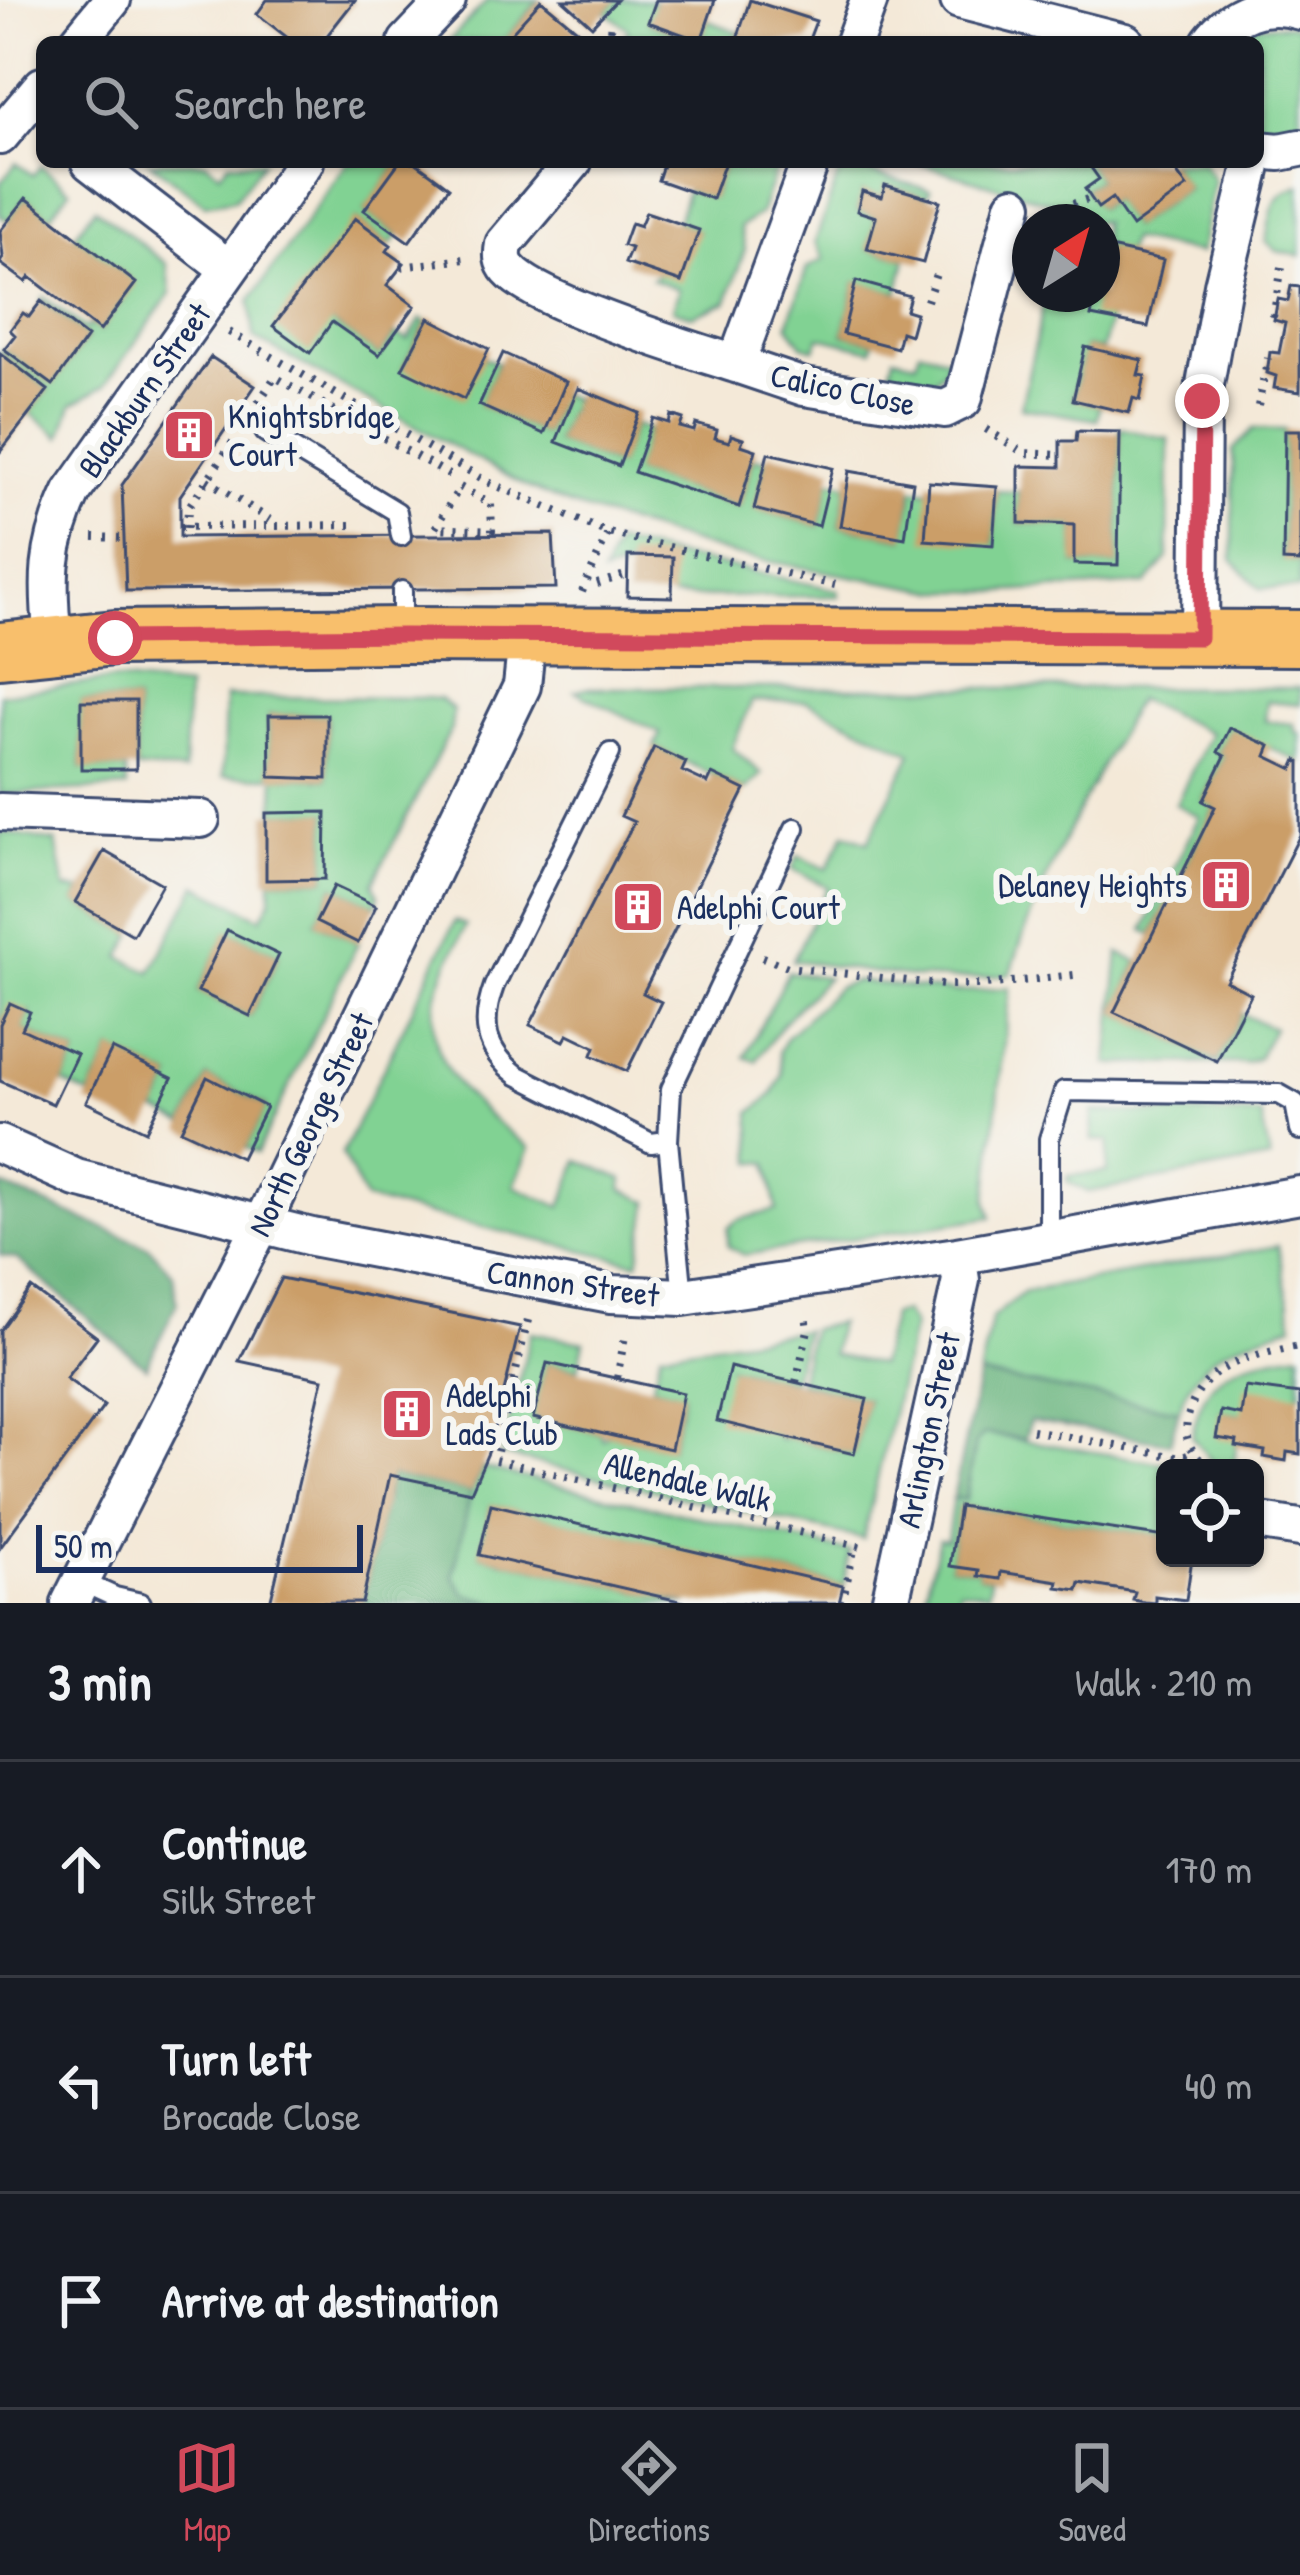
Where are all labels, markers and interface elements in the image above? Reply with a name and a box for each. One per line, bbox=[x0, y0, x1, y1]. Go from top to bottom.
search box bbox=[36, 36, 1264, 168]
icon: search bbox=[78, 69, 144, 135]
text: Search here bbox=[174, 72, 366, 133]
north arrow bbox=[1012, 204, 1120, 312]
street label: Blackburn Street bbox=[68, 293, 221, 486]
street label: Calico Close bbox=[767, 352, 919, 426]
route end bbox=[1175, 374, 1229, 428]
place label: Knightsbridge Court bbox=[228, 394, 395, 476]
building icon: Knightsbridge Court bbox=[161, 407, 217, 463]
route start bbox=[88, 611, 142, 665]
building icon: Delaney Heights bbox=[1198, 857, 1254, 913]
place label: Delaney Heights bbox=[998, 863, 1187, 908]
building icon: Adelphi Court bbox=[610, 879, 666, 935]
place label: Adelphi Court bbox=[677, 885, 840, 930]
street label: North George Street bbox=[237, 1004, 384, 1244]
street label: Cannon Street bbox=[484, 1249, 663, 1317]
street label: Arlington Street bbox=[886, 1328, 971, 1532]
place label: Adelphi Lads Club bbox=[446, 1373, 558, 1455]
building icon: Adelphi Lads Club bbox=[379, 1386, 435, 1442]
street label: Allendale Walk bbox=[601, 1441, 776, 1522]
map controls bbox=[1156, 1459, 1264, 1567]
button: locate bbox=[1156, 1459, 1264, 1567]
scale bar bbox=[36, 1519, 363, 1572]
text: 50 m bbox=[54, 1524, 113, 1568]
text: 3 min bbox=[48, 1647, 152, 1716]
text: Walk · 210 m bbox=[1075, 1655, 1252, 1708]
text: Continue bbox=[162, 1812, 307, 1873]
icon: ahead bbox=[48, 1836, 114, 1902]
text: 170 m bbox=[1166, 1842, 1252, 1895]
text: Silk Street bbox=[162, 1873, 315, 1926]
text: Turn left bbox=[162, 2028, 311, 2089]
icon: left bbox=[48, 2052, 114, 2118]
text: 40 m bbox=[1184, 2058, 1252, 2111]
text: Brocade Close bbox=[162, 2089, 361, 2142]
icon: arrive bbox=[48, 2268, 114, 2334]
text: Arrive at destination bbox=[162, 2270, 499, 2331]
tab: Map bbox=[174, 2435, 240, 2551]
tab: Directions bbox=[589, 2435, 710, 2551]
tab: Saved bbox=[1058, 2435, 1126, 2551]

